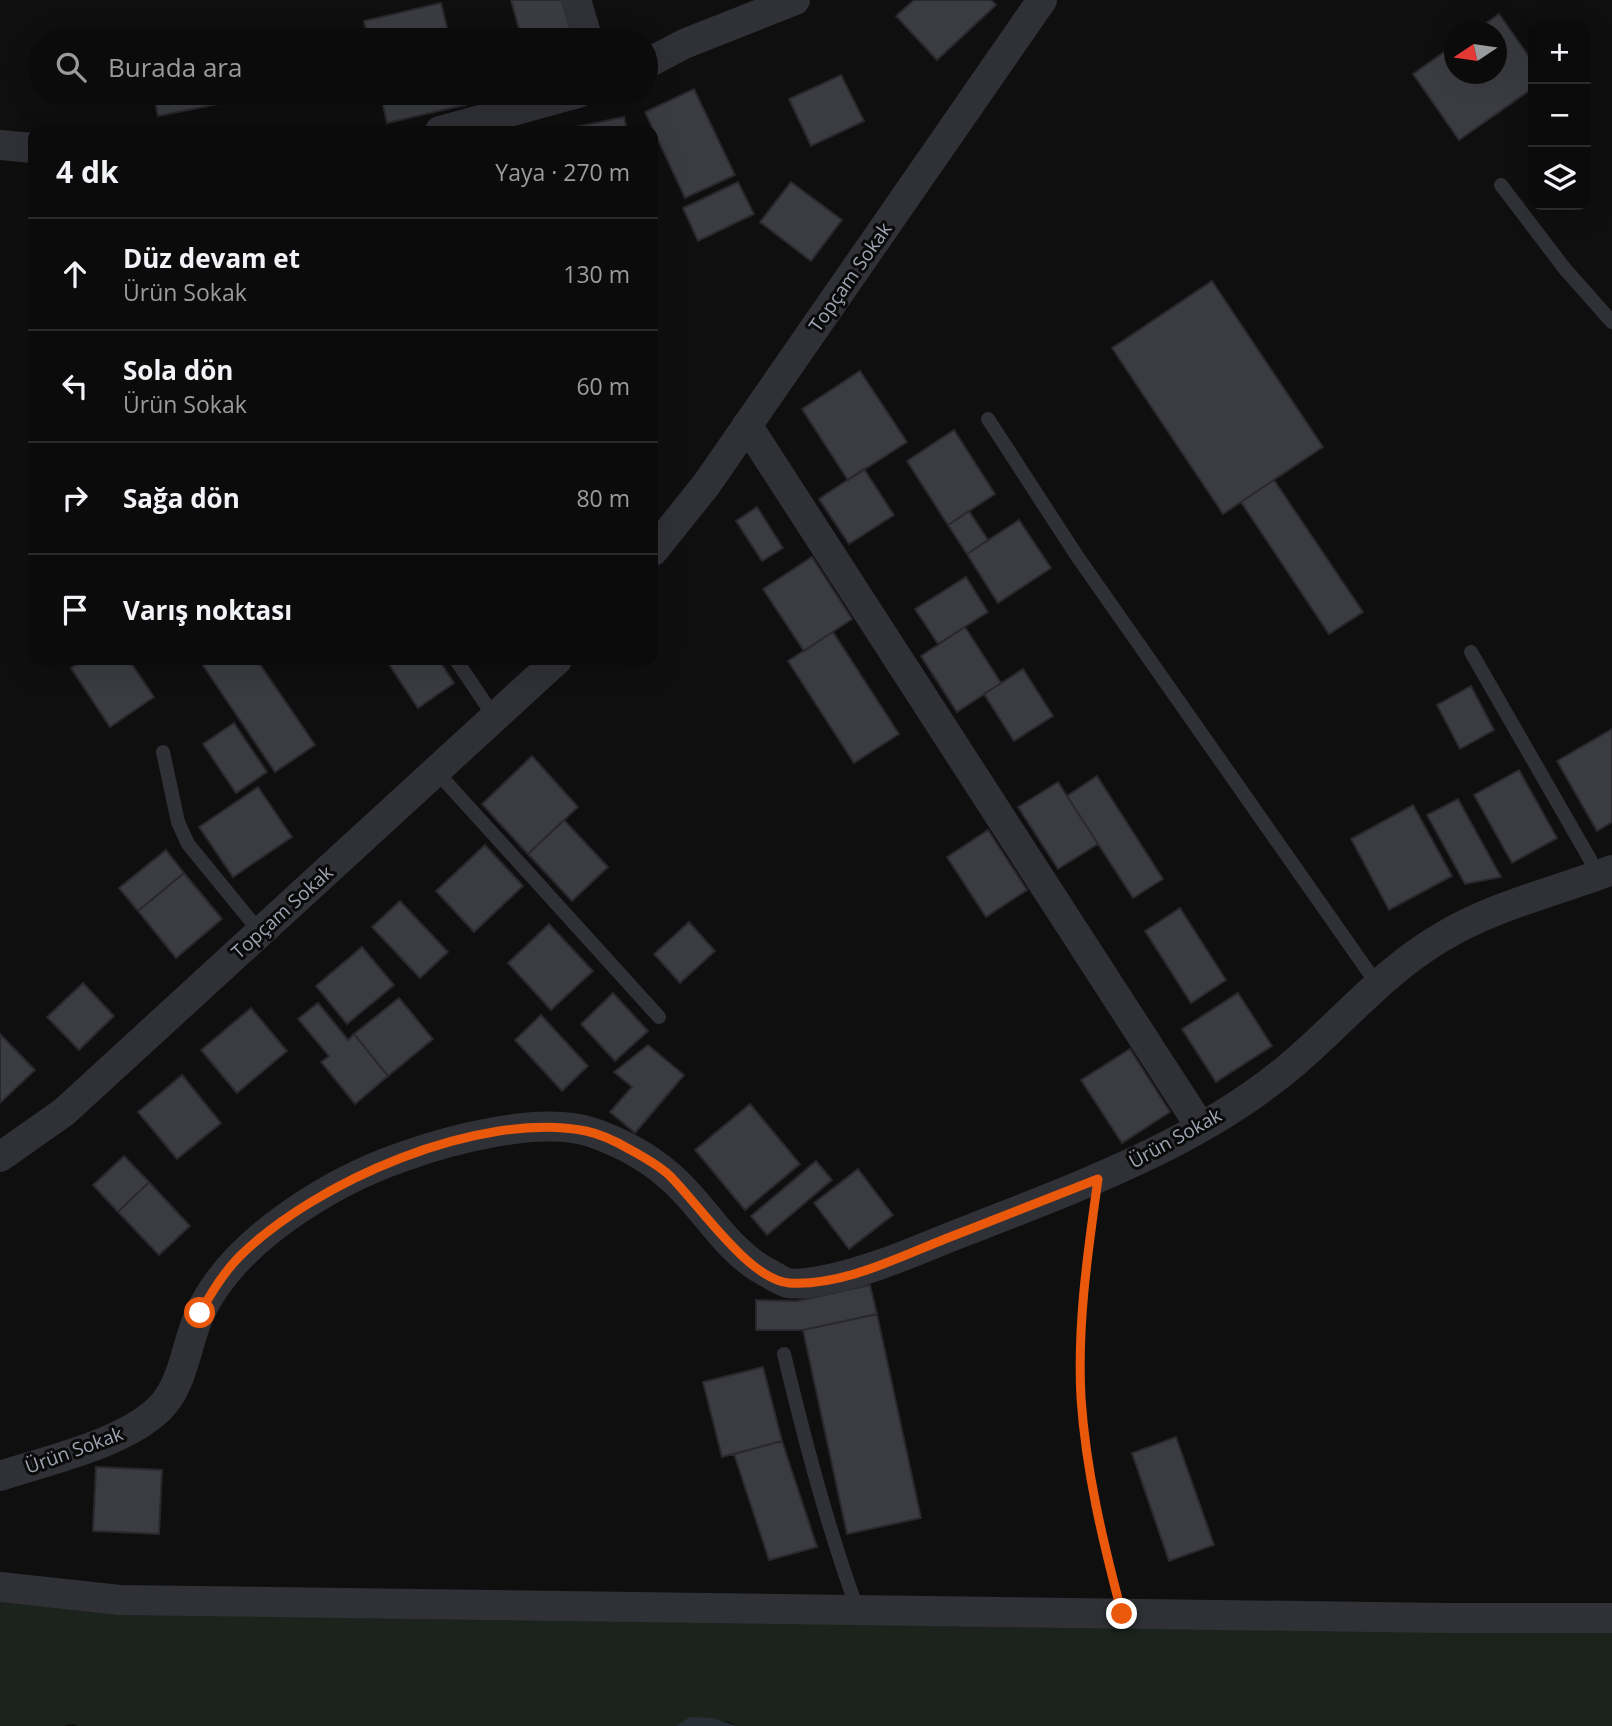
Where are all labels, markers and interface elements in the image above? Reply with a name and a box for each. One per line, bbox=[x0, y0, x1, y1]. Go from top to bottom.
north arrow bbox=[1444, 21, 1507, 84]
map controls bbox=[1528, 21, 1591, 210]
button: + bbox=[1528, 21, 1591, 84]
search box bbox=[28, 28, 658, 105]
icon: search bbox=[52, 48, 90, 86]
text: Burada ara bbox=[108, 49, 242, 85]
button: − bbox=[1528, 84, 1591, 147]
button: layers bbox=[1528, 147, 1591, 210]
text: 4 dk bbox=[56, 151, 119, 192]
text: Yaya · 270 m bbox=[495, 156, 630, 188]
street label: Topçam Sokak bbox=[803, 217, 897, 337]
text: Düz devam et bbox=[123, 240, 300, 276]
icon: ahead bbox=[56, 255, 94, 293]
text: 130 m bbox=[563, 258, 630, 290]
text: Ürün Sokak bbox=[123, 276, 247, 308]
text: Sola dön bbox=[123, 352, 233, 388]
icon: left bbox=[56, 367, 94, 405]
text: 60 m bbox=[576, 370, 630, 402]
text: Ürün Sokak bbox=[123, 388, 247, 420]
icon: right bbox=[56, 479, 94, 517]
text: Sağa dön bbox=[123, 480, 240, 516]
text: 80 m bbox=[576, 482, 630, 514]
icon: arrive bbox=[56, 591, 94, 629]
text: Varış noktası bbox=[123, 592, 292, 628]
street label: Topçam Sokak bbox=[226, 859, 338, 965]
street label: Ürün Sokak bbox=[1124, 1102, 1226, 1174]
route start bbox=[184, 1297, 215, 1328]
street label: Ürün Sokak bbox=[22, 1420, 126, 1480]
route end bbox=[1106, 1598, 1137, 1629]

